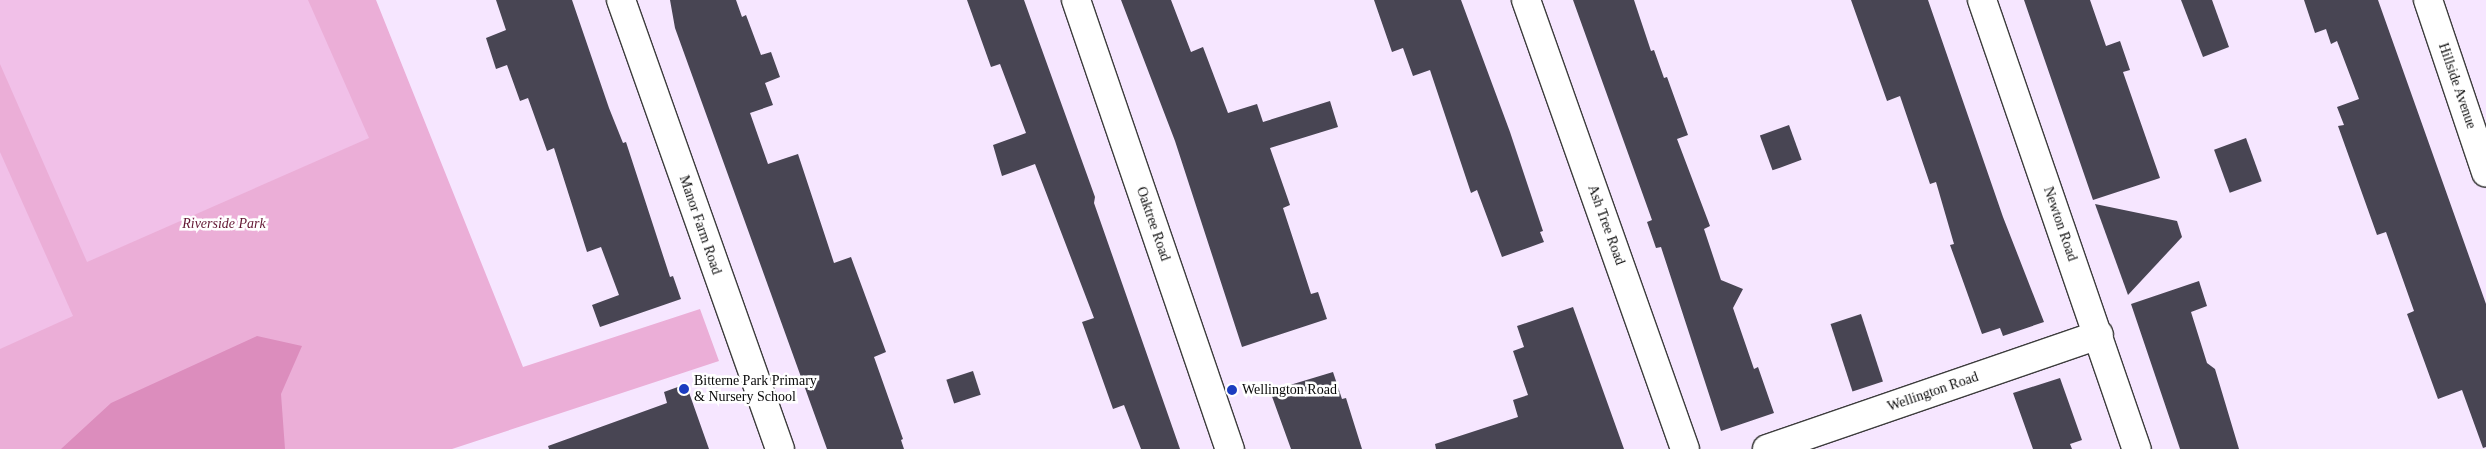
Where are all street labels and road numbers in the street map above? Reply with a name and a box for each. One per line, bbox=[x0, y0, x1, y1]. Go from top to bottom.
street label: Hillside Avenue bbox=[2434, 41, 2480, 131]
street label: Manor Farm Road bbox=[675, 173, 725, 277]
street label: Ash Tree Road bbox=[1584, 183, 1628, 267]
street label: Oaktree Road bbox=[1132, 185, 1174, 263]
street label: Newton Road bbox=[2039, 185, 2081, 263]
street label: Wellington Road bbox=[1885, 369, 1981, 415]

